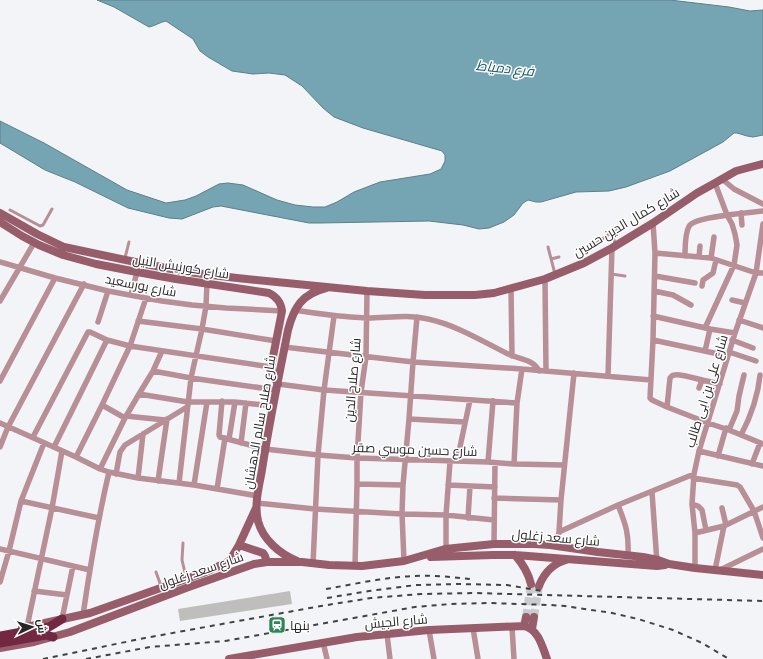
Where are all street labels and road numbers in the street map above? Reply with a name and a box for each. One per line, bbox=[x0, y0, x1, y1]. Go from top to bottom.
street label: شارع كمال الدين حسين bbox=[570, 185, 683, 261]
street label: شارع كورنيش النيل bbox=[131, 251, 230, 283]
street label: شارع بورسعيد bbox=[104, 271, 178, 301]
street label: شارع على بن ابى طالب bbox=[682, 333, 732, 450]
street label: شارع صلاح الدين bbox=[341, 337, 365, 423]
street label: شارع صلاح سالم الدهشان bbox=[240, 354, 281, 491]
street label: شارع حسين موسي صقر bbox=[351, 440, 478, 462]
street label: شارع سعد زغلول bbox=[511, 526, 601, 550]
street label: شارع سعد زغلول bbox=[157, 549, 246, 593]
street label: شارع الجيش bbox=[364, 611, 428, 633]

